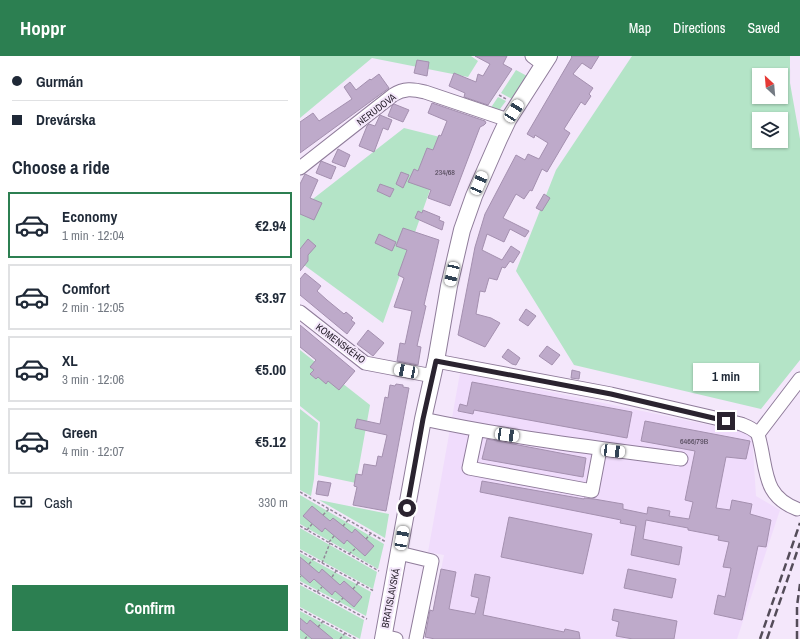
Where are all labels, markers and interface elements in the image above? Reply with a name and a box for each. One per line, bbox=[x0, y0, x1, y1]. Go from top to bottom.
text: Hoppr bbox=[20, 15, 66, 41]
text: Map bbox=[629, 19, 651, 37]
text: Directions bbox=[673, 19, 725, 37]
text: Saved bbox=[747, 19, 780, 37]
north arrow bbox=[752, 68, 788, 104]
map controls bbox=[752, 68, 788, 148]
text: Gurmán bbox=[36, 71, 83, 92]
street label: NERUDOVA bbox=[354, 90, 399, 128]
car bbox=[502, 98, 526, 124]
text: Drevárska bbox=[36, 109, 96, 130]
button: layers bbox=[752, 112, 788, 148]
text: Choose a ride bbox=[12, 155, 110, 180]
house number: 234/68 bbox=[435, 167, 455, 177]
car bbox=[469, 170, 489, 196]
text: Economy bbox=[62, 206, 117, 227]
icon: car bbox=[14, 207, 50, 243]
text: €2.94 bbox=[255, 215, 286, 236]
text: 1 min · 12:04 bbox=[62, 227, 124, 244]
car bbox=[443, 261, 461, 287]
text: Comfort bbox=[62, 278, 110, 299]
icon: car bbox=[14, 279, 50, 315]
text: €3.97 bbox=[255, 287, 286, 308]
text: 2 min · 12:05 bbox=[62, 299, 124, 316]
street label: KOMENSKÉHO bbox=[313, 321, 368, 366]
text: XL bbox=[62, 350, 78, 371]
icon: car bbox=[14, 351, 50, 387]
text: €5.00 bbox=[255, 359, 286, 380]
car bbox=[393, 363, 419, 379]
callout: 1 min bbox=[693, 363, 759, 391]
text: 1 min bbox=[712, 368, 740, 385]
text: 3 min · 12:06 bbox=[62, 371, 124, 388]
route end bbox=[717, 412, 735, 430]
text: Green bbox=[62, 422, 98, 443]
icon: car bbox=[14, 423, 50, 459]
car bbox=[494, 427, 520, 443]
text: €5.12 bbox=[255, 431, 286, 452]
house number: 6466/79B bbox=[680, 436, 709, 446]
text: 4 min · 12:07 bbox=[62, 443, 124, 460]
car bbox=[600, 444, 626, 458]
icon: cash bbox=[12, 491, 34, 513]
text: Cash bbox=[44, 492, 73, 513]
text: 330 m bbox=[258, 494, 288, 511]
route start bbox=[398, 499, 416, 517]
car bbox=[394, 525, 410, 551]
street label: BRATISLAVSKÁ bbox=[378, 567, 403, 629]
button: Confirm bbox=[12, 585, 288, 631]

